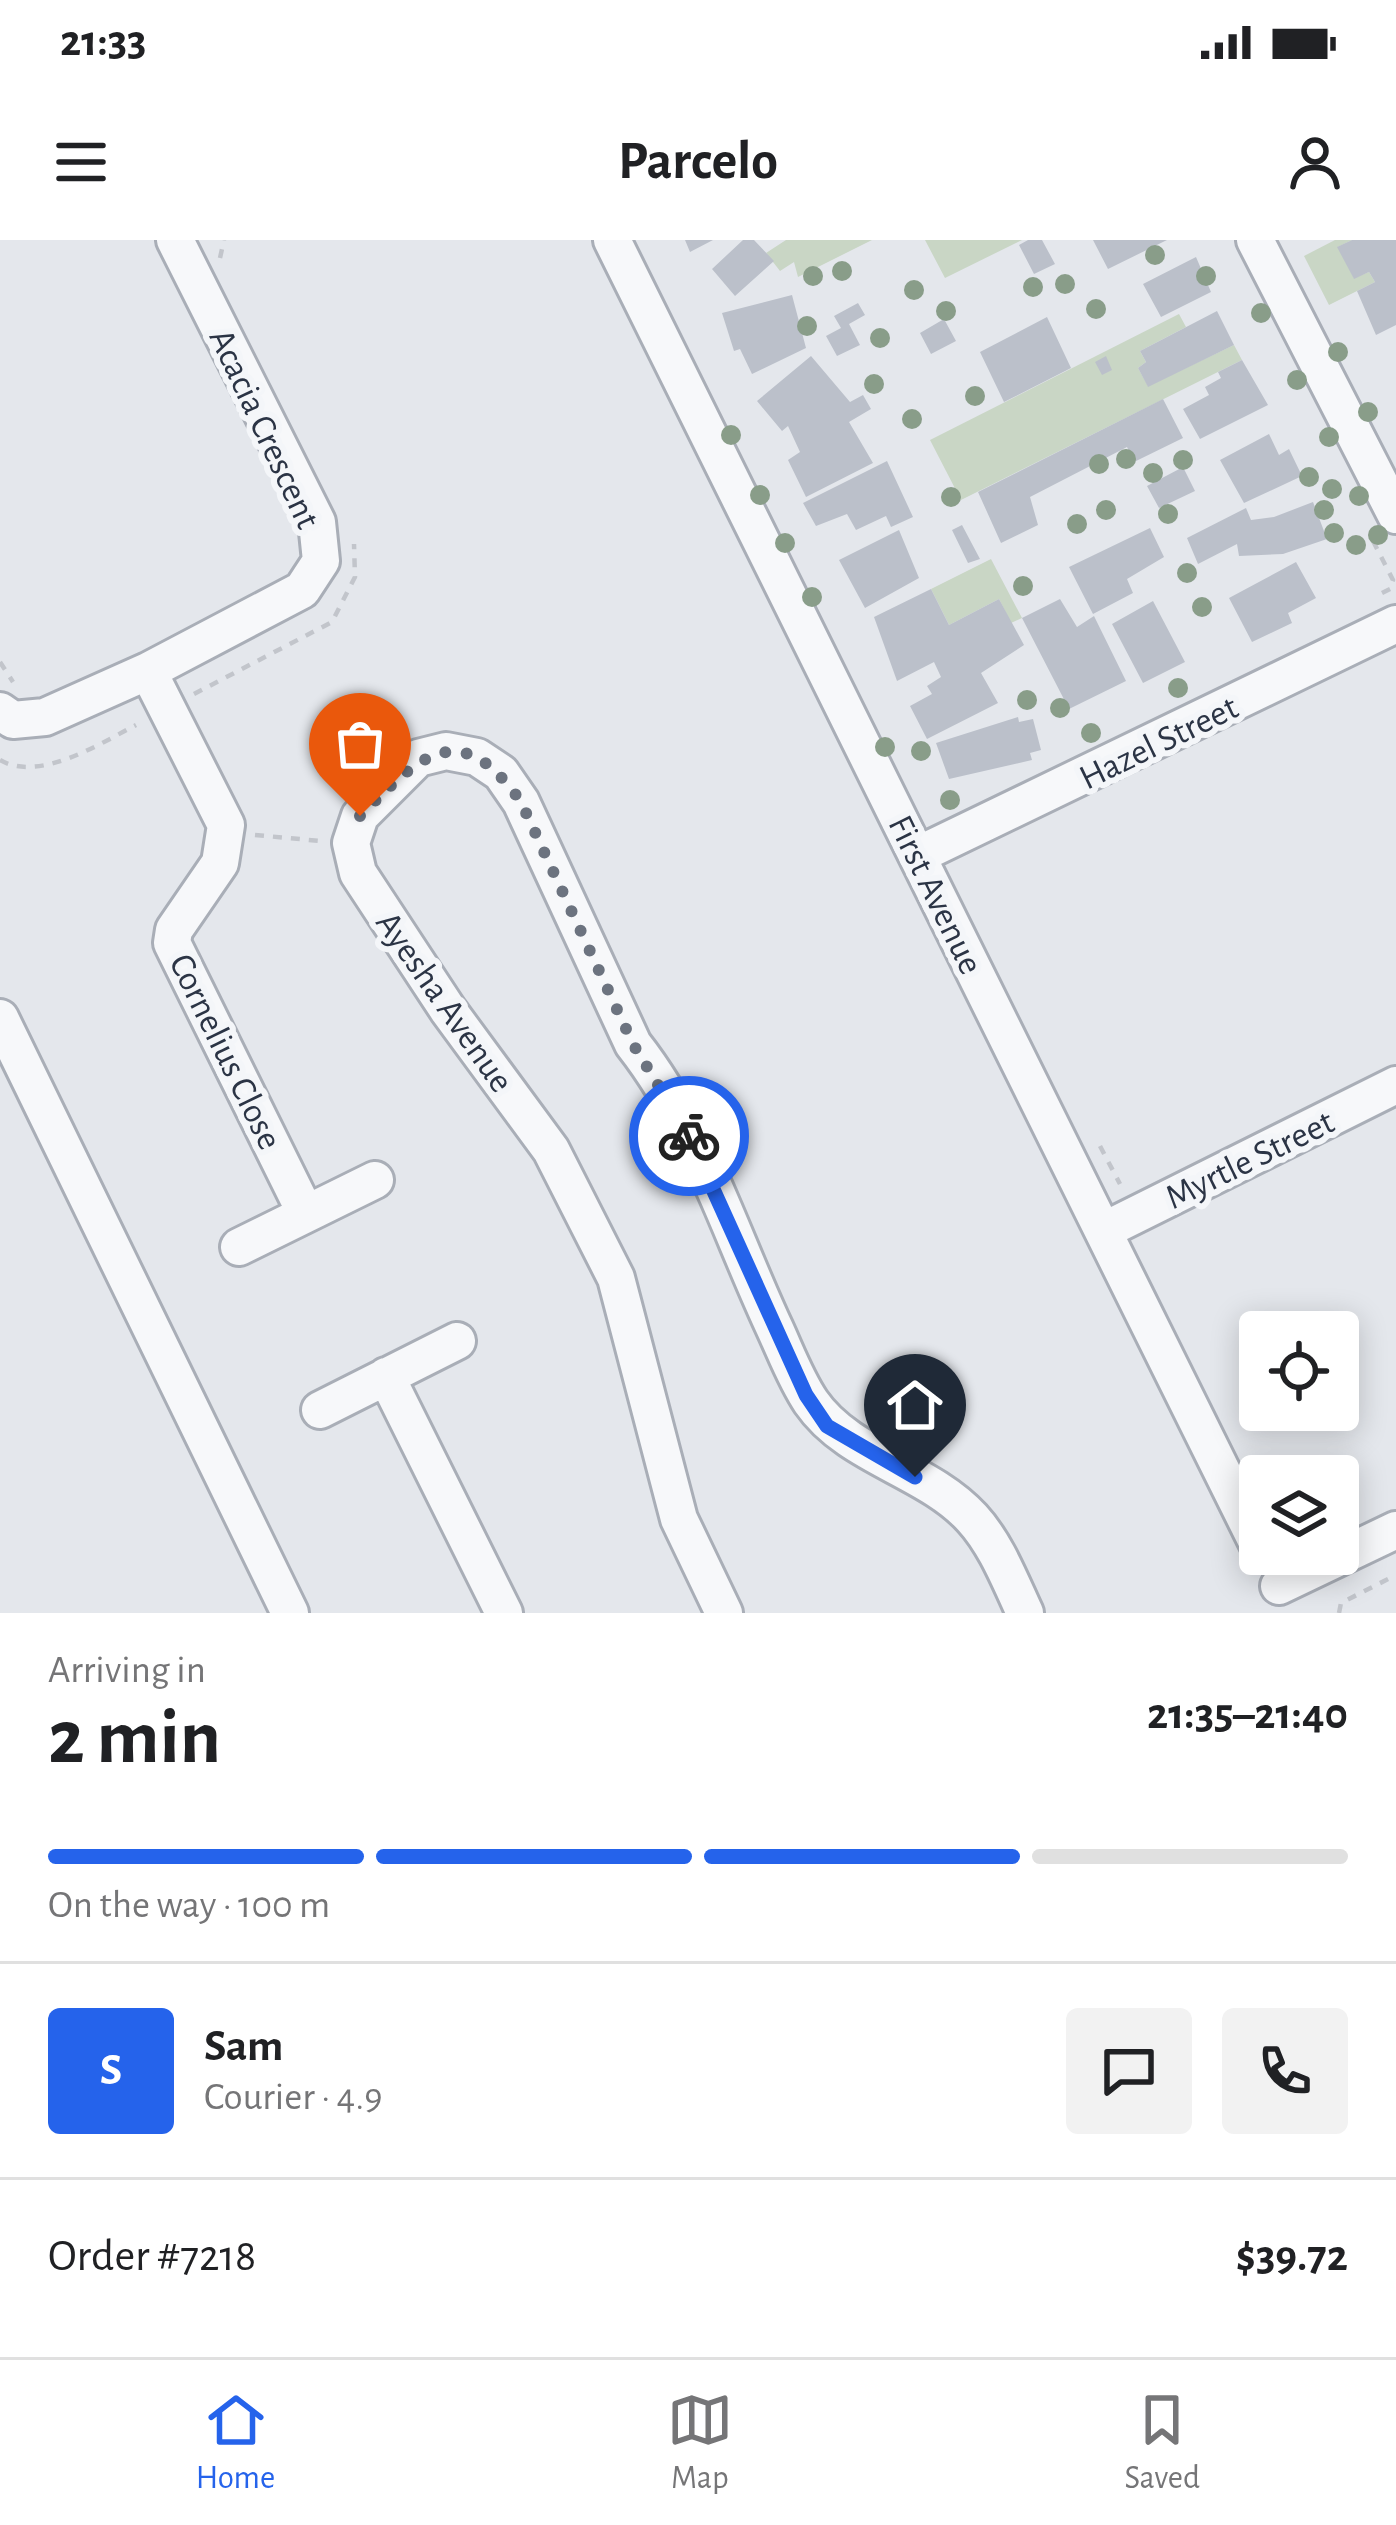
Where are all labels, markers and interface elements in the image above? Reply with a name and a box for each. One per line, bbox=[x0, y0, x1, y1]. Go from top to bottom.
text: 21:33 bbox=[60, 19, 147, 64]
icon: menu bbox=[48, 129, 114, 195]
icon: person bbox=[1282, 129, 1348, 195]
text: Parcelo bbox=[618, 135, 778, 189]
street label: Acacia Crescent bbox=[202, 324, 326, 535]
street label: Hazel Street bbox=[1074, 689, 1244, 796]
pin bbox=[309, 693, 411, 816]
icon: bag bbox=[327, 711, 393, 777]
street label: First Avenue bbox=[881, 810, 989, 980]
street label: Ayesha Avenue bbox=[369, 905, 520, 1099]
street label: Cornelius Close bbox=[162, 948, 288, 1155]
courier bbox=[629, 1076, 749, 1196]
icon: bike bbox=[656, 1103, 722, 1169]
street label: Myrtle Street bbox=[1160, 1103, 1340, 1216]
map controls bbox=[1239, 1311, 1359, 1575]
button: locate bbox=[1239, 1311, 1359, 1431]
pin bbox=[864, 1354, 966, 1477]
icon: home bbox=[882, 1372, 948, 1438]
button: layers bbox=[1239, 1455, 1359, 1575]
text: Arriving in bbox=[48, 1651, 206, 1690]
text: 21:35–21:40 bbox=[1147, 1692, 1348, 1737]
text: 2 min bbox=[48, 1700, 221, 1778]
text: On the way · 100 m bbox=[48, 1886, 330, 1925]
button: chat bbox=[1066, 2008, 1192, 2134]
button: phone bbox=[1222, 2008, 1348, 2134]
text: Sam bbox=[204, 2024, 283, 2069]
text: S bbox=[100, 2048, 122, 2093]
text: Courier · 4.9 bbox=[204, 2078, 383, 2117]
text: Order #7218 bbox=[48, 2234, 256, 2279]
text: $39.72 bbox=[1236, 2234, 1348, 2279]
tab: Home bbox=[196, 2387, 275, 2499]
tab: Map bbox=[667, 2387, 733, 2499]
tab: Saved bbox=[1125, 2387, 1200, 2499]

